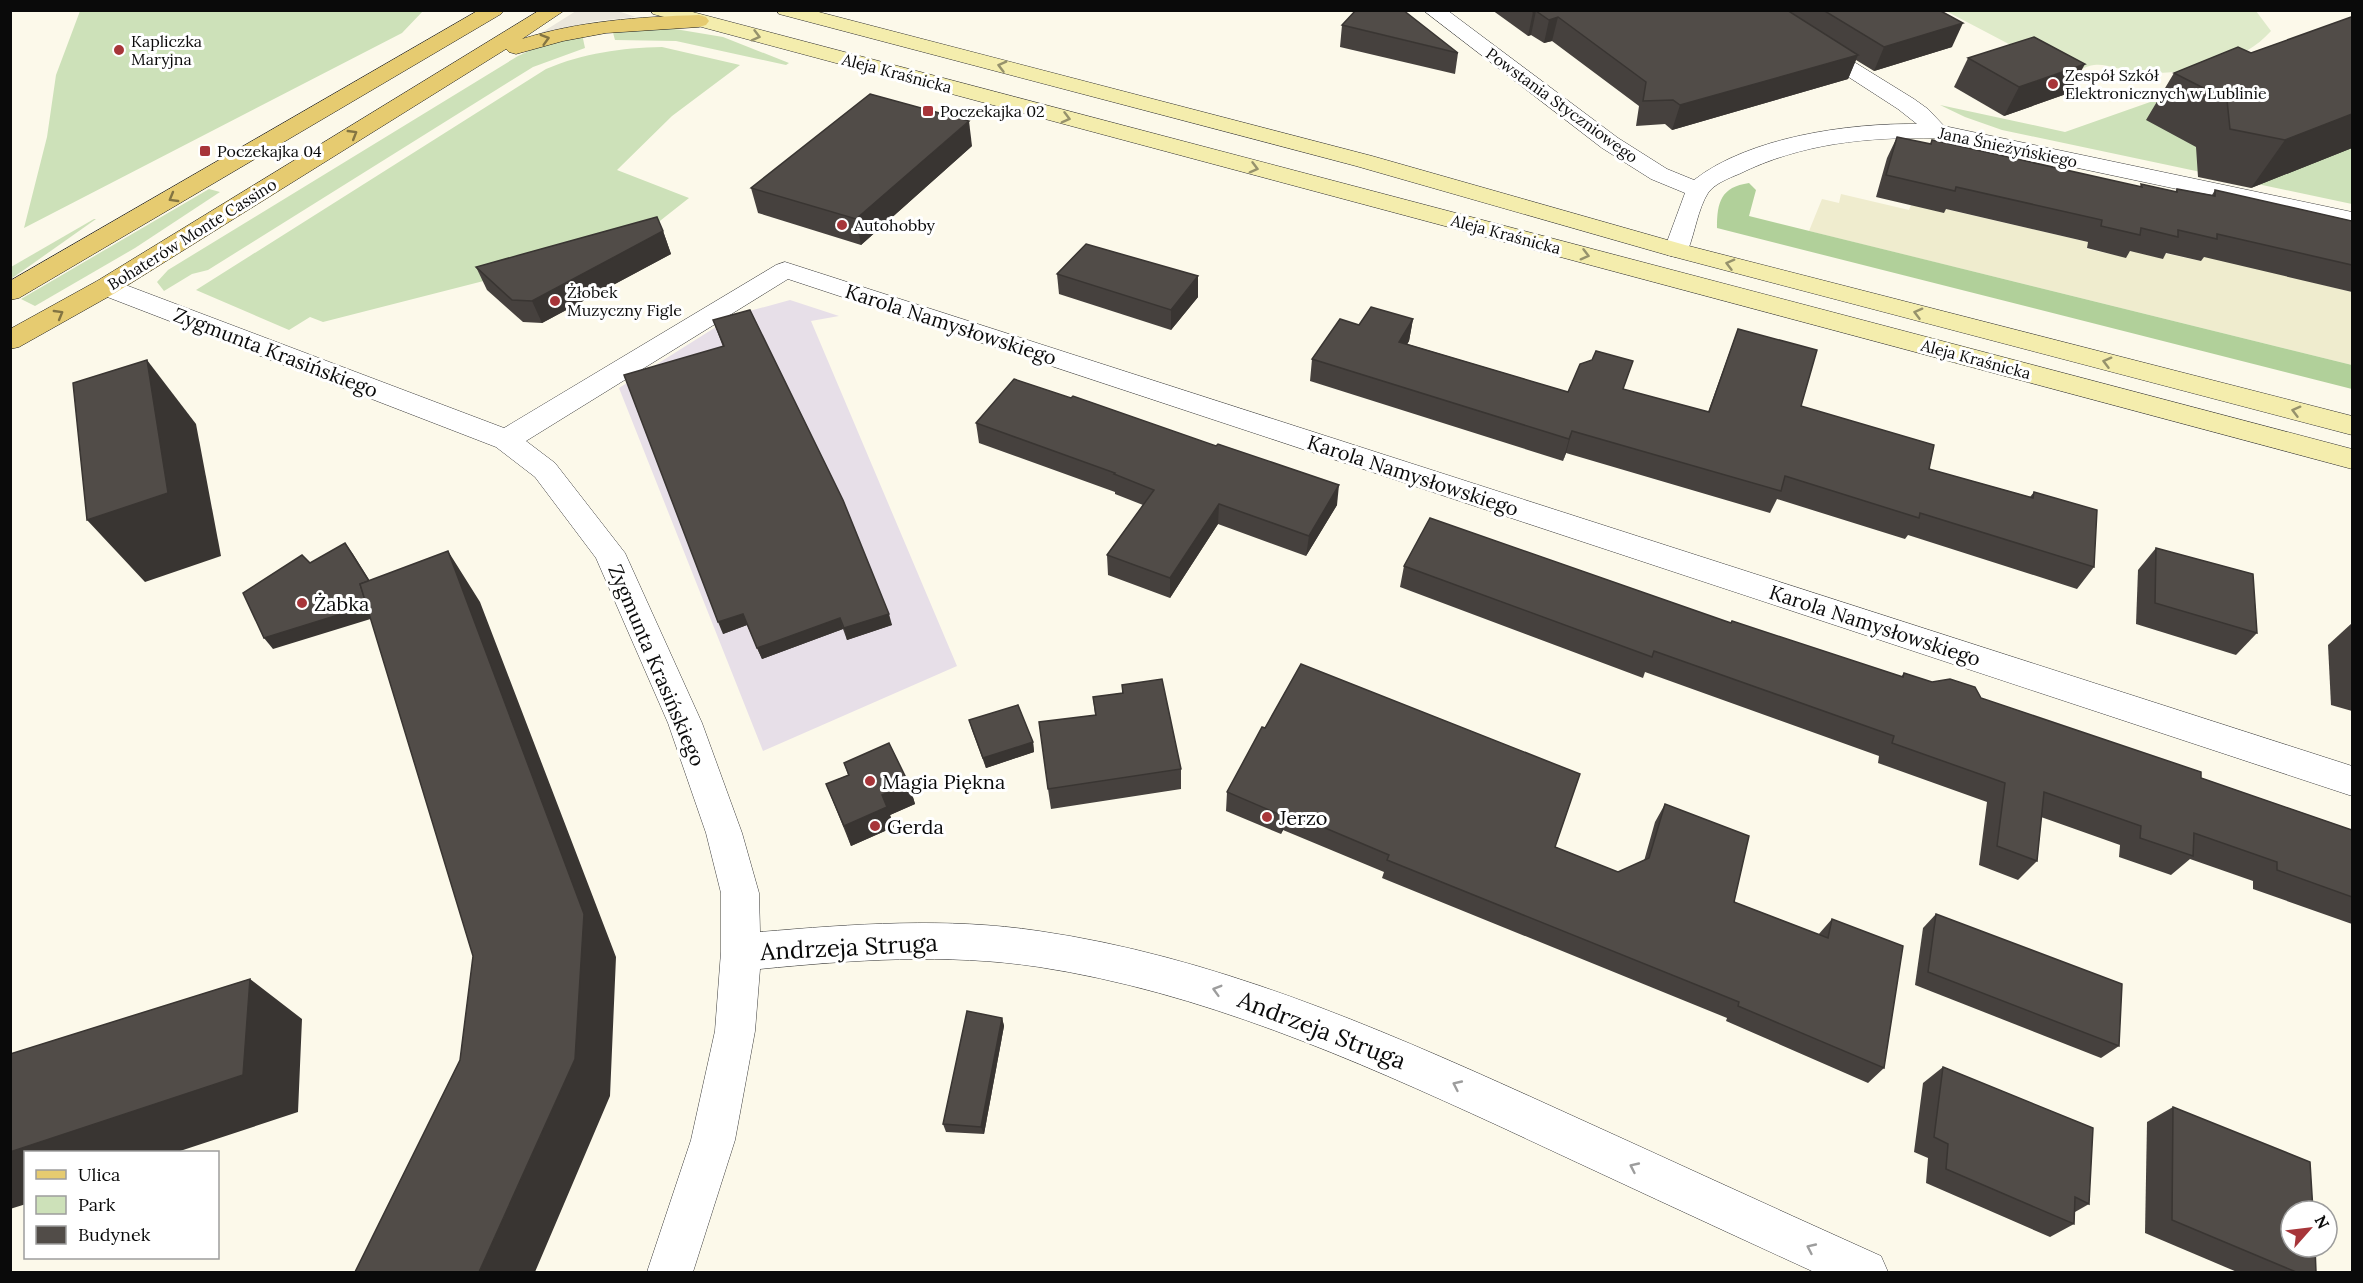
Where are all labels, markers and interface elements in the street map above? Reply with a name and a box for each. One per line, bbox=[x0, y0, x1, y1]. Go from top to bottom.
one-way arrow bbox=[750, 28, 760, 41]
place label: Kapliczka Maryjna bbox=[131, 31, 202, 69]
one-way arrow bbox=[539, 34, 550, 46]
marker: Kapliczka Maryjna bbox=[112, 43, 126, 57]
street label: Powstania Styczniowego bbox=[1482, 43, 1642, 167]
street label: Aleja Kraśnicka bbox=[839, 49, 954, 97]
one-way arrow bbox=[997, 61, 1007, 74]
place label: Zespół Szkół Elektronicznych w Lublinie bbox=[2065, 65, 2267, 103]
marker: Zespół Szkół Elektronicznych w Lublinie bbox=[2046, 77, 2060, 91]
place label: Poczekajka 02 bbox=[940, 101, 1045, 121]
marker: Poczekajka 02 bbox=[921, 104, 935, 118]
one-way arrow bbox=[1061, 110, 1071, 123]
street label: Jana Śnieżyńskiego bbox=[1936, 122, 2079, 172]
one-way arrow bbox=[347, 130, 357, 142]
place label: Poczekajka 04 bbox=[217, 141, 322, 161]
marker: Poczekajka 04 bbox=[198, 144, 212, 158]
one-way arrow bbox=[1249, 160, 1259, 173]
street label: Bohaterów Monte Cassino bbox=[104, 174, 280, 294]
one-way arrow bbox=[169, 191, 179, 203]
street label: Aleja Kraśnicka bbox=[1448, 210, 1563, 258]
place label: Autohobby bbox=[853, 215, 936, 235]
marker: Autohobby bbox=[835, 218, 849, 232]
one-way arrow bbox=[1579, 248, 1590, 260]
one-way arrow bbox=[1725, 259, 1736, 271]
street label: Karola Namysłowskiego bbox=[842, 278, 1060, 370]
place label: Żłobek Muzyczny Figle bbox=[567, 282, 682, 320]
marker: Żłobek Muzyczny Figle bbox=[548, 294, 562, 308]
street label: Zygmunta Krasińskiego bbox=[170, 301, 382, 403]
one-way arrow bbox=[1914, 308, 1924, 320]
one-way arrow bbox=[52, 310, 63, 321]
street label: Aleja Kraśnicka bbox=[1918, 335, 2033, 383]
one-way arrow bbox=[2102, 357, 2113, 369]
one-way arrow bbox=[2291, 406, 2302, 418]
street label: Karola Namysłowskiego bbox=[1304, 429, 1522, 521]
street label: Zygmunta Krasińskiego bbox=[603, 560, 711, 770]
street label: Karola Namysłowskiego bbox=[1766, 579, 1984, 671]
place label: Żabka bbox=[314, 591, 369, 616]
marker: Żabka bbox=[295, 596, 309, 610]
place label: Magia Piękna bbox=[882, 769, 1005, 794]
marker: Magia Piękna bbox=[863, 774, 877, 788]
place label: Jerzo bbox=[1278, 805, 1327, 830]
marker: Jerzo bbox=[1260, 810, 1274, 824]
place label: Gerda bbox=[887, 814, 944, 839]
marker: Gerda bbox=[868, 819, 882, 833]
street label: Andrzeja Struga bbox=[759, 927, 938, 967]
street label: Andrzeja Struga bbox=[1233, 983, 1410, 1076]
one-way arrow bbox=[1212, 985, 1222, 998]
one-way arrow bbox=[1453, 1080, 1464, 1092]
legend bbox=[24, 1151, 219, 1259]
one-way arrow bbox=[1630, 1162, 1641, 1174]
text: Ulica bbox=[78, 1163, 120, 1186]
text: Park bbox=[78, 1193, 116, 1216]
north arrow bbox=[2279, 1199, 2339, 1259]
text: N bbox=[2311, 1212, 2334, 1232]
text: Budynek bbox=[78, 1223, 151, 1246]
one-way arrow bbox=[1807, 1243, 1818, 1255]

